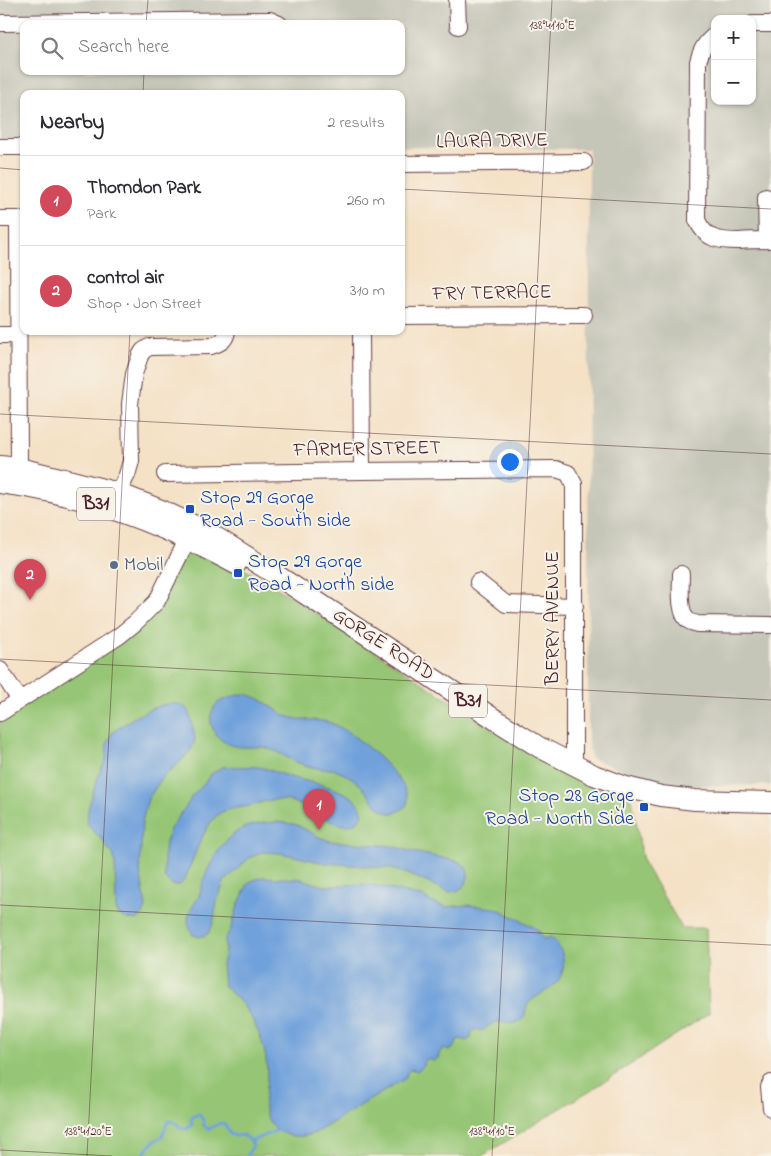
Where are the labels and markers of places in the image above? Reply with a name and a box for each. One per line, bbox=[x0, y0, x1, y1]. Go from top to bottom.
place label: Stop 29 Gorge Road - South side bbox=[200, 484, 351, 536]
marker: Stop 29 Gorge Road - South side bbox=[184, 503, 196, 515]
place label: Stop 29 Gorge Road - North side bbox=[248, 548, 394, 600]
place label: Mobil bbox=[124, 551, 163, 580]
pin: 2 bbox=[14, 559, 46, 600]
marker: Mobil bbox=[108, 559, 120, 571]
marker: Stop 29 Gorge Road - North side bbox=[232, 567, 244, 579]
place label: Stop 28 Gorge Road - North Side bbox=[485, 782, 634, 834]
pin: 1 bbox=[303, 789, 335, 830]
marker: Stop 28 Gorge Road - North Side bbox=[638, 801, 650, 813]

